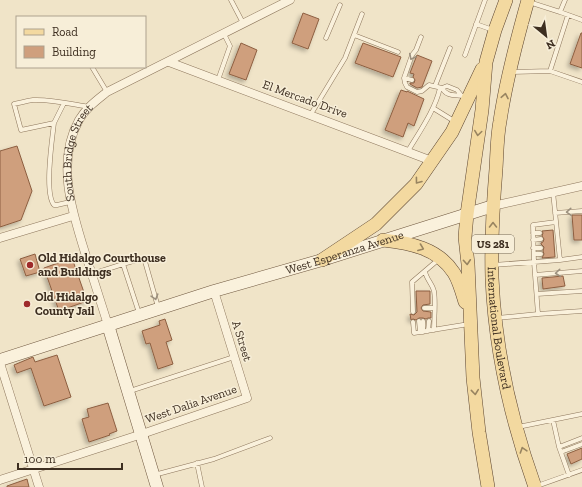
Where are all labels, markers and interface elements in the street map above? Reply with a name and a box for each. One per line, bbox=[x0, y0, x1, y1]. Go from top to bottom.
legend bbox=[16, 16, 146, 68]
north arrow bbox=[526, 16, 566, 56]
text: Road bbox=[52, 25, 78, 39]
text: N bbox=[543, 37, 557, 52]
text: Building bbox=[52, 45, 96, 59]
one-way arrow bbox=[410, 53, 417, 60]
street label: El Mercado Drive bbox=[261, 77, 350, 121]
one-way arrow bbox=[500, 93, 508, 99]
street label: South Bridge Street bbox=[60, 100, 96, 203]
one-way arrow bbox=[474, 130, 483, 136]
one-way arrow bbox=[415, 177, 423, 184]
one-way arrow bbox=[566, 208, 572, 217]
one-way arrow bbox=[489, 222, 497, 228]
street label: West Esperanza Avenue bbox=[284, 228, 406, 277]
road number: US 281 bbox=[472, 235, 514, 253]
one-way arrow bbox=[417, 243, 424, 251]
place label: Old Hidalgo Courthouse and Buildings bbox=[38, 251, 166, 279]
one-way arrow bbox=[463, 259, 472, 265]
marker: Old Hidalgo Courthouse and Buildings bbox=[25, 260, 35, 270]
street label: International Boulevard bbox=[485, 266, 514, 391]
one-way arrow bbox=[555, 269, 561, 278]
place label: Old Hidalgo County Jail bbox=[35, 290, 99, 318]
one-way arrow bbox=[150, 293, 159, 300]
marker: Old Hidalgo County Jail bbox=[22, 299, 32, 309]
street label: A Street bbox=[229, 319, 255, 364]
street label: West Dalia Avenue bbox=[143, 382, 239, 426]
one-way arrow bbox=[470, 389, 479, 395]
scale bar bbox=[18, 445, 122, 471]
one-way arrow bbox=[519, 447, 528, 454]
text: 100 m bbox=[24, 452, 56, 466]

